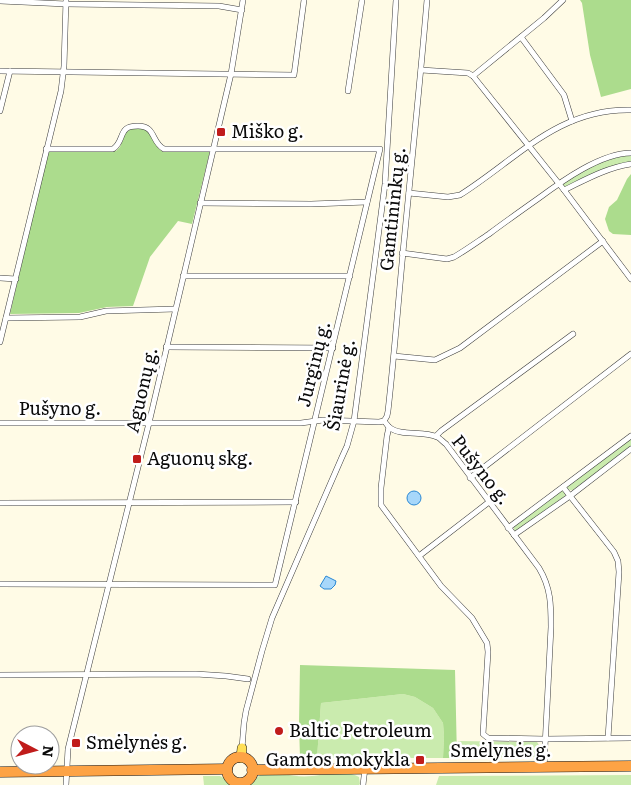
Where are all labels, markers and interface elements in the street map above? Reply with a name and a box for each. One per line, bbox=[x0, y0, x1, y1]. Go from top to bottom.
place label: Miško g. bbox=[231, 117, 304, 144]
marker: Miško g. bbox=[215, 126, 227, 138]
street label: Gamtininkų g. bbox=[372, 145, 411, 272]
street label: Jurginų g. bbox=[289, 318, 336, 409]
street label: Šiaurinė g. bbox=[318, 337, 361, 433]
street label: Aguonų g. bbox=[118, 344, 164, 435]
street label: Pušyno g. bbox=[19, 394, 101, 421]
street label: Pušyno g. bbox=[446, 428, 518, 510]
place label: Aguonų skg. bbox=[147, 444, 253, 471]
marker: Aguonų skg. bbox=[131, 453, 143, 465]
place label: Baltic Petroleum bbox=[289, 716, 432, 743]
north arrow bbox=[10, 725, 60, 775]
marker: Baltic Petroleum bbox=[273, 725, 285, 737]
place label: Smėlynės g. bbox=[86, 728, 188, 755]
street label: Smėlynės g. bbox=[450, 736, 552, 763]
marker: Smėlynės g. bbox=[70, 737, 82, 749]
text: N bbox=[38, 745, 59, 759]
place label: Gamtos mokykla bbox=[266, 745, 410, 772]
marker: Gamtos mokykla bbox=[414, 754, 426, 766]

